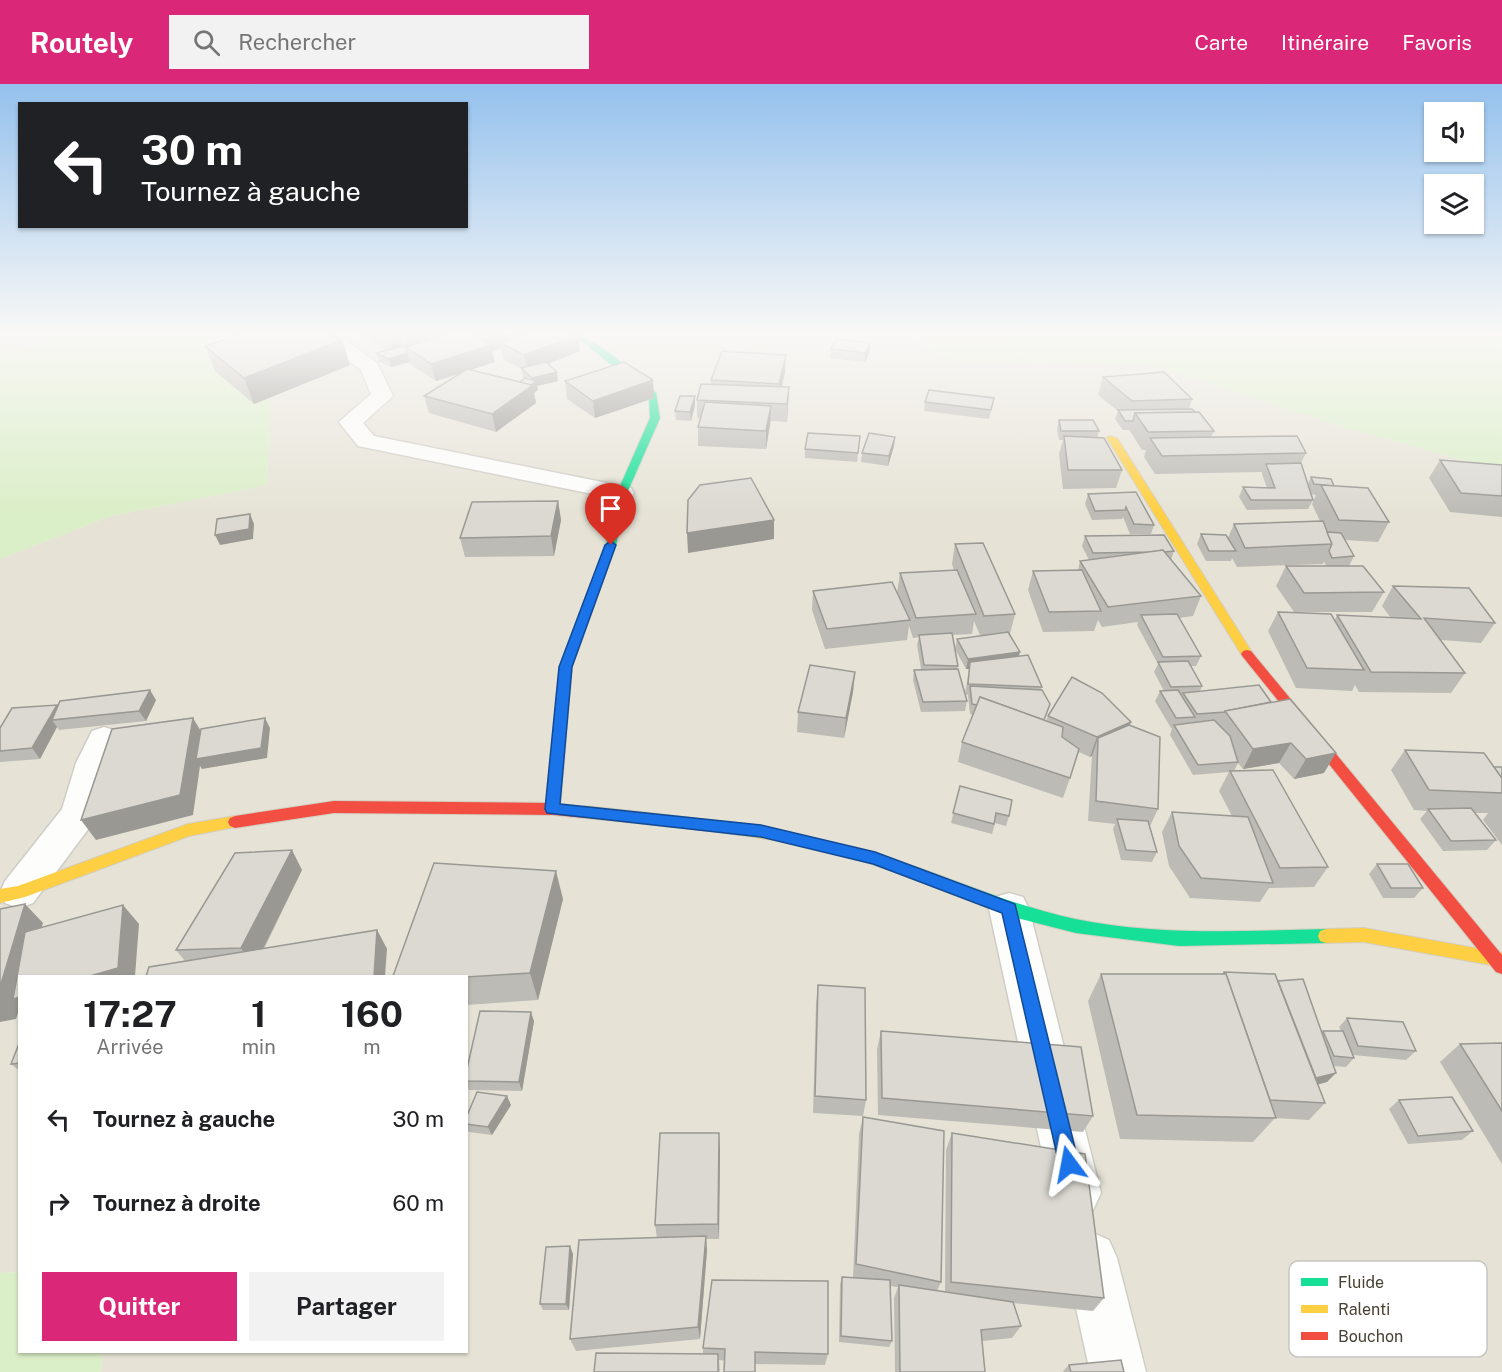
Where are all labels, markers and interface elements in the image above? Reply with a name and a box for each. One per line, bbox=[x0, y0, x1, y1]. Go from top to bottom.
search box bbox=[169, 15, 589, 69]
text: Routely bbox=[30, 26, 133, 59]
icon: search bbox=[190, 26, 223, 59]
text: Rechercher bbox=[238, 29, 356, 55]
text: Carte bbox=[1194, 30, 1248, 55]
text: Itinéraire bbox=[1281, 30, 1369, 55]
text: Favoris bbox=[1402, 30, 1472, 55]
map controls bbox=[1424, 102, 1484, 234]
button: sound bbox=[1424, 102, 1484, 162]
text: 30 m bbox=[141, 125, 243, 174]
icon: left bbox=[42, 126, 120, 204]
button: layers bbox=[1424, 174, 1484, 234]
text: Tournez à gauche bbox=[141, 175, 361, 207]
pin bbox=[585, 483, 636, 545]
icon: arrive bbox=[594, 492, 627, 525]
text: 17:27 bbox=[83, 993, 177, 1035]
text: 1 bbox=[251, 993, 266, 1035]
text: 160 bbox=[341, 993, 403, 1035]
text: Arrivée bbox=[96, 1035, 164, 1059]
text: min bbox=[242, 1035, 276, 1059]
text: m bbox=[363, 1035, 380, 1059]
icon: left bbox=[42, 1103, 75, 1136]
text: Tournez à gauche bbox=[93, 1106, 275, 1132]
text: 30 m bbox=[392, 1106, 444, 1132]
position arrow bbox=[1037, 1132, 1101, 1196]
icon: right bbox=[42, 1187, 75, 1220]
text: Tournez à droite bbox=[93, 1190, 261, 1216]
text: 60 m bbox=[393, 1190, 444, 1216]
legend bbox=[1289, 1261, 1487, 1357]
button: Quitter bbox=[42, 1272, 237, 1341]
button: Partager bbox=[249, 1272, 444, 1341]
text: Fluide bbox=[1338, 1273, 1384, 1292]
text: Ralenti bbox=[1338, 1300, 1390, 1319]
text: Bouchon bbox=[1338, 1327, 1403, 1346]

